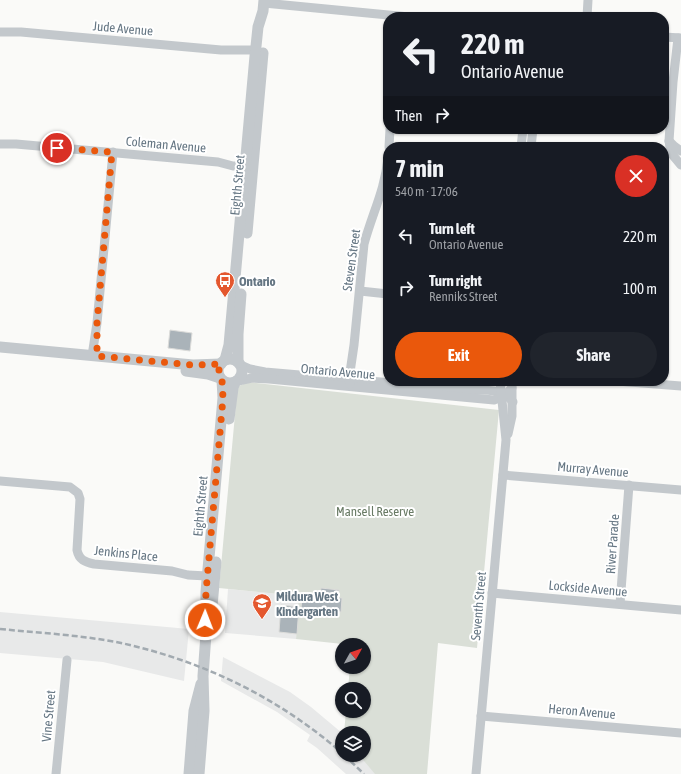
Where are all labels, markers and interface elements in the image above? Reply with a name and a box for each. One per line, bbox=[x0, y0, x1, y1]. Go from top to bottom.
street label: Jude Avenue bbox=[92, 18, 154, 39]
icon: left bbox=[395, 28, 447, 80]
text: 220 m bbox=[461, 28, 524, 60]
text: Ontario Avenue bbox=[461, 61, 564, 82]
icon: right bbox=[431, 104, 453, 126]
text: Then bbox=[395, 107, 423, 124]
pin bbox=[40, 131, 74, 165]
street label: Coleman Avenue bbox=[125, 134, 207, 155]
icon: arrive bbox=[46, 137, 68, 159]
street label: Eighth Street bbox=[227, 154, 248, 216]
text: 7 min bbox=[395, 155, 444, 182]
button: close bbox=[615, 155, 657, 197]
text: 540 m · 17:06 bbox=[395, 184, 458, 199]
text: Turn left bbox=[429, 220, 475, 237]
icon: left bbox=[395, 225, 417, 247]
street label: Steven Street bbox=[340, 228, 363, 292]
text: 220 m bbox=[623, 228, 657, 245]
text: Ontario Avenue bbox=[429, 237, 503, 252]
bus stop icon: Ontario bbox=[214, 270, 236, 298]
text: Turn right bbox=[429, 272, 482, 289]
place label: Ontario bbox=[239, 274, 276, 289]
icon: right bbox=[395, 277, 417, 299]
text: 100 m bbox=[623, 280, 657, 297]
text: Renniks Street bbox=[429, 289, 498, 304]
button: Exit bbox=[395, 332, 522, 378]
button: Share bbox=[530, 332, 657, 378]
street label: Ontario Avenue bbox=[300, 361, 376, 382]
street label: Murray Avenue bbox=[557, 459, 629, 480]
street label: Eighth Street bbox=[190, 475, 211, 537]
park label: Mansell Reserve bbox=[336, 504, 414, 519]
street label: River Parade bbox=[603, 513, 622, 575]
street label: Jenkins Place bbox=[93, 543, 159, 564]
street label: Seventh Street bbox=[468, 571, 489, 641]
street label: Lockside Avenue bbox=[548, 578, 628, 599]
place label: Mildura West Kindergarten bbox=[276, 589, 338, 619]
school or university icon: Mildura West Kindergarten bbox=[251, 592, 273, 620]
position arrow bbox=[184, 599, 226, 641]
north arrow bbox=[335, 638, 371, 674]
map controls bbox=[335, 638, 371, 762]
button: search bbox=[335, 682, 371, 718]
street label: Vine Street bbox=[39, 689, 58, 743]
street label: Heron Avenue bbox=[548, 701, 616, 722]
button: layers bbox=[335, 726, 371, 762]

